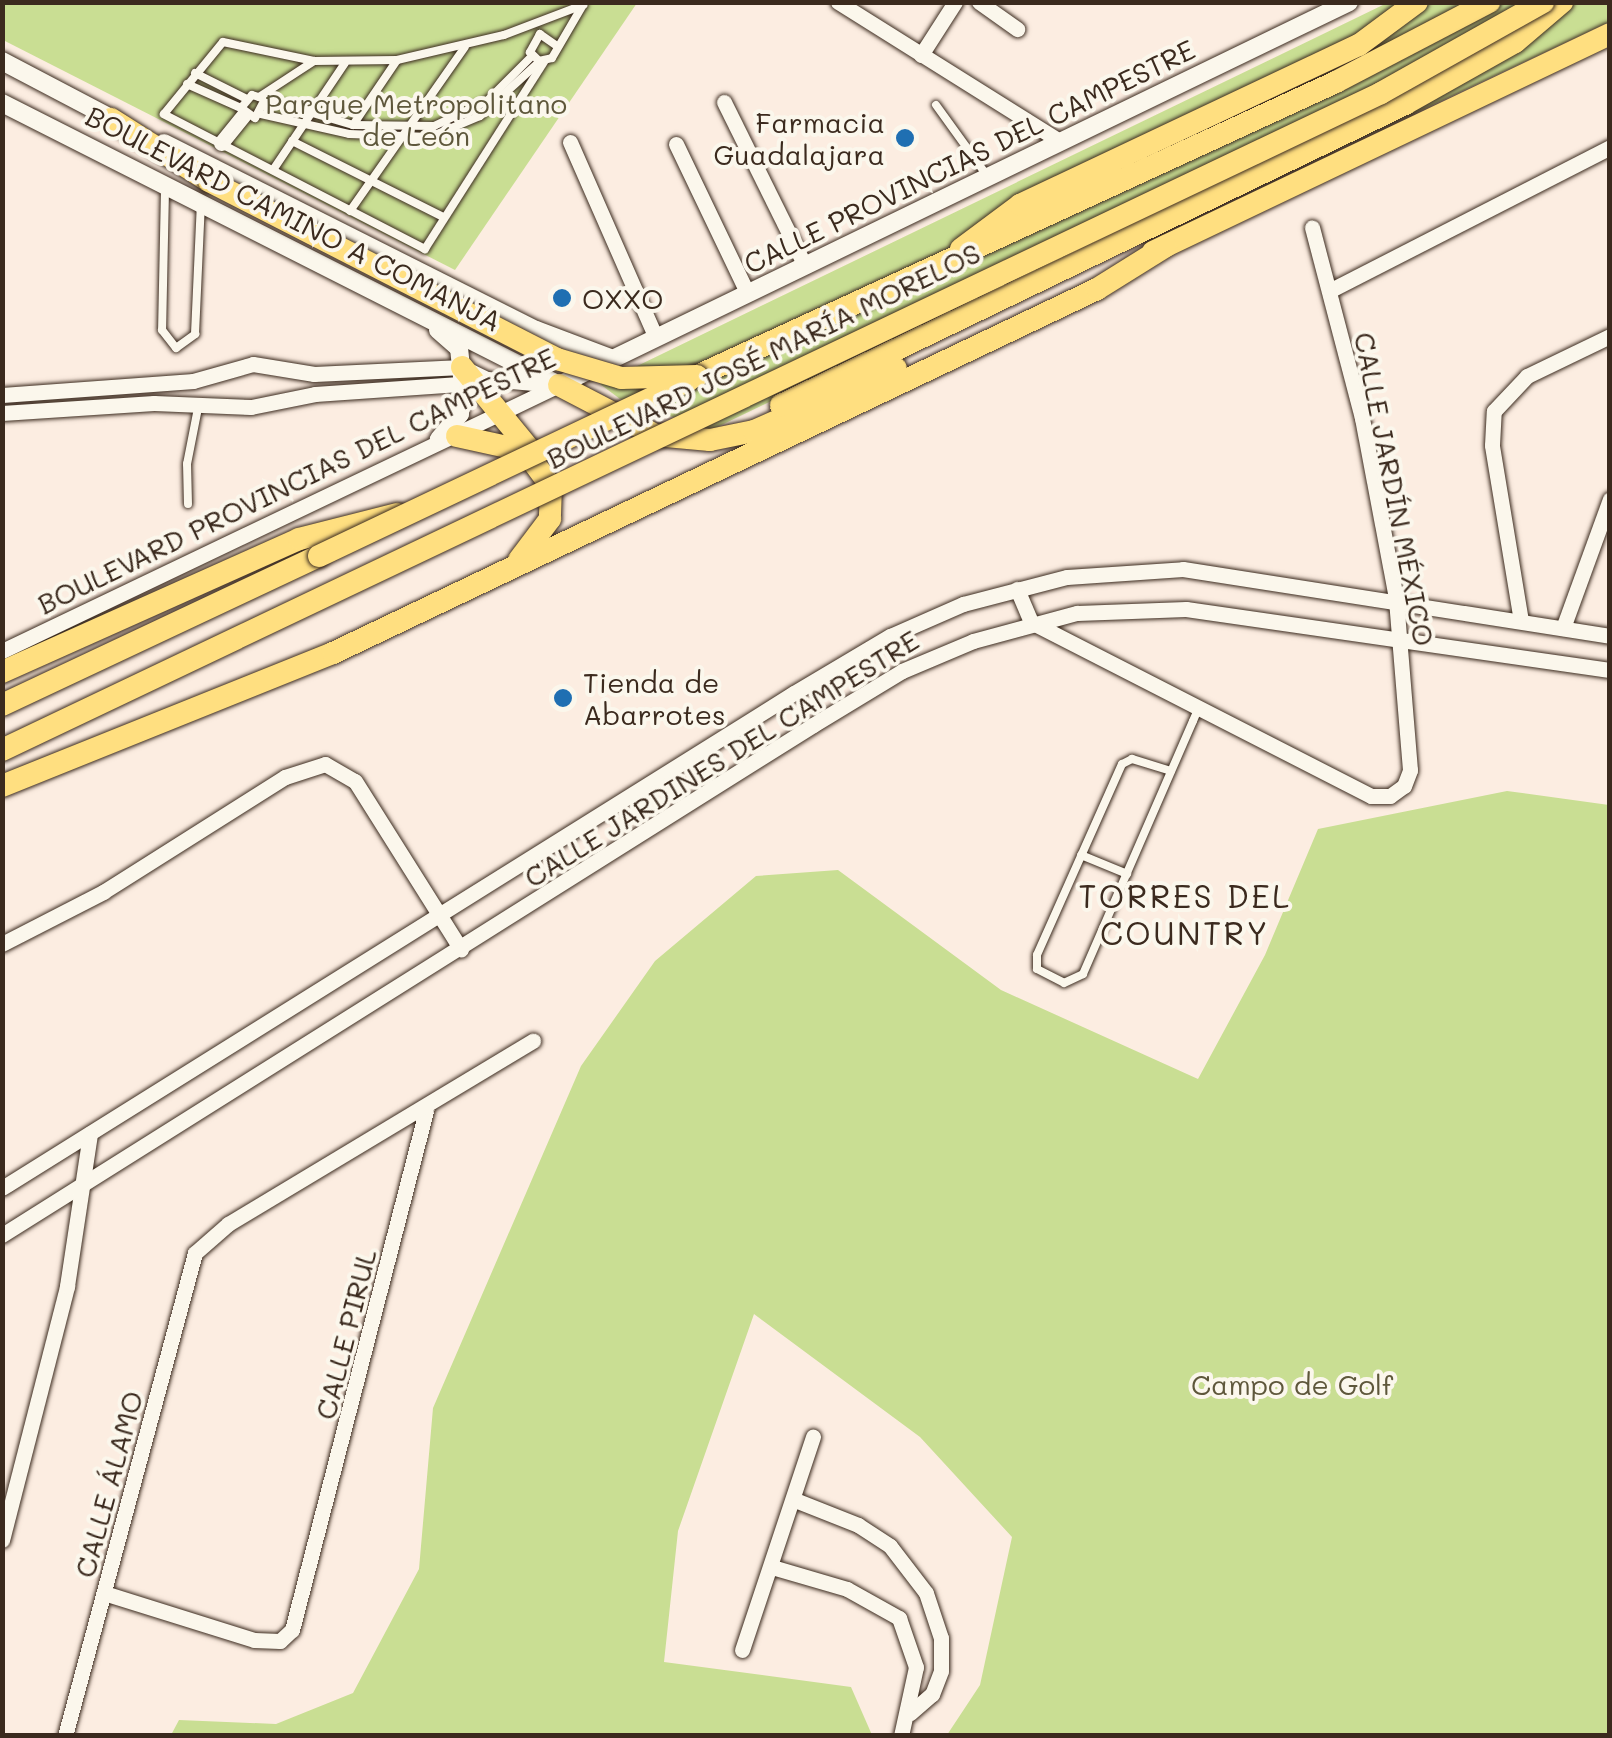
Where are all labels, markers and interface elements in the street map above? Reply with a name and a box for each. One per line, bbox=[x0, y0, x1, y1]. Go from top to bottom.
street label: CALLE PROVINCIAS DEL CAMPESTRE bbox=[738, 32, 1200, 280]
park label: Parque Metropolitano de León bbox=[265, 86, 567, 152]
street label: BOULEVARD CAMINO A COMANJA bbox=[81, 98, 507, 338]
place label: Farmacia Guadalajara bbox=[713, 105, 885, 171]
marker: Farmacia Guadalajara bbox=[894, 127, 916, 149]
street label: BOULEVARD JOSÉ MARÍA MORELOS bbox=[541, 235, 985, 475]
place label: OXXO bbox=[582, 281, 664, 315]
marker: OXXO bbox=[551, 287, 573, 309]
street label: CALLE JARDÍN MÉXICO bbox=[1348, 329, 1442, 649]
street label: BOULEVARD PROVINCIAS DEL CAMPESTRE bbox=[32, 340, 560, 620]
street label: CALLE JARDINES DEL CAMPESTRE bbox=[518, 622, 924, 894]
place label: Tienda de Abarrotes bbox=[583, 665, 726, 731]
marker: Tienda de Abarrotes bbox=[552, 687, 574, 709]
district label: TORRES DEL COUNTRY bbox=[1079, 877, 1291, 952]
street label: CALLE PIRUL bbox=[308, 1245, 382, 1423]
park label: Campo de Golf bbox=[1191, 1367, 1393, 1401]
street label: CALLE ÁLAMO bbox=[67, 1387, 149, 1581]

